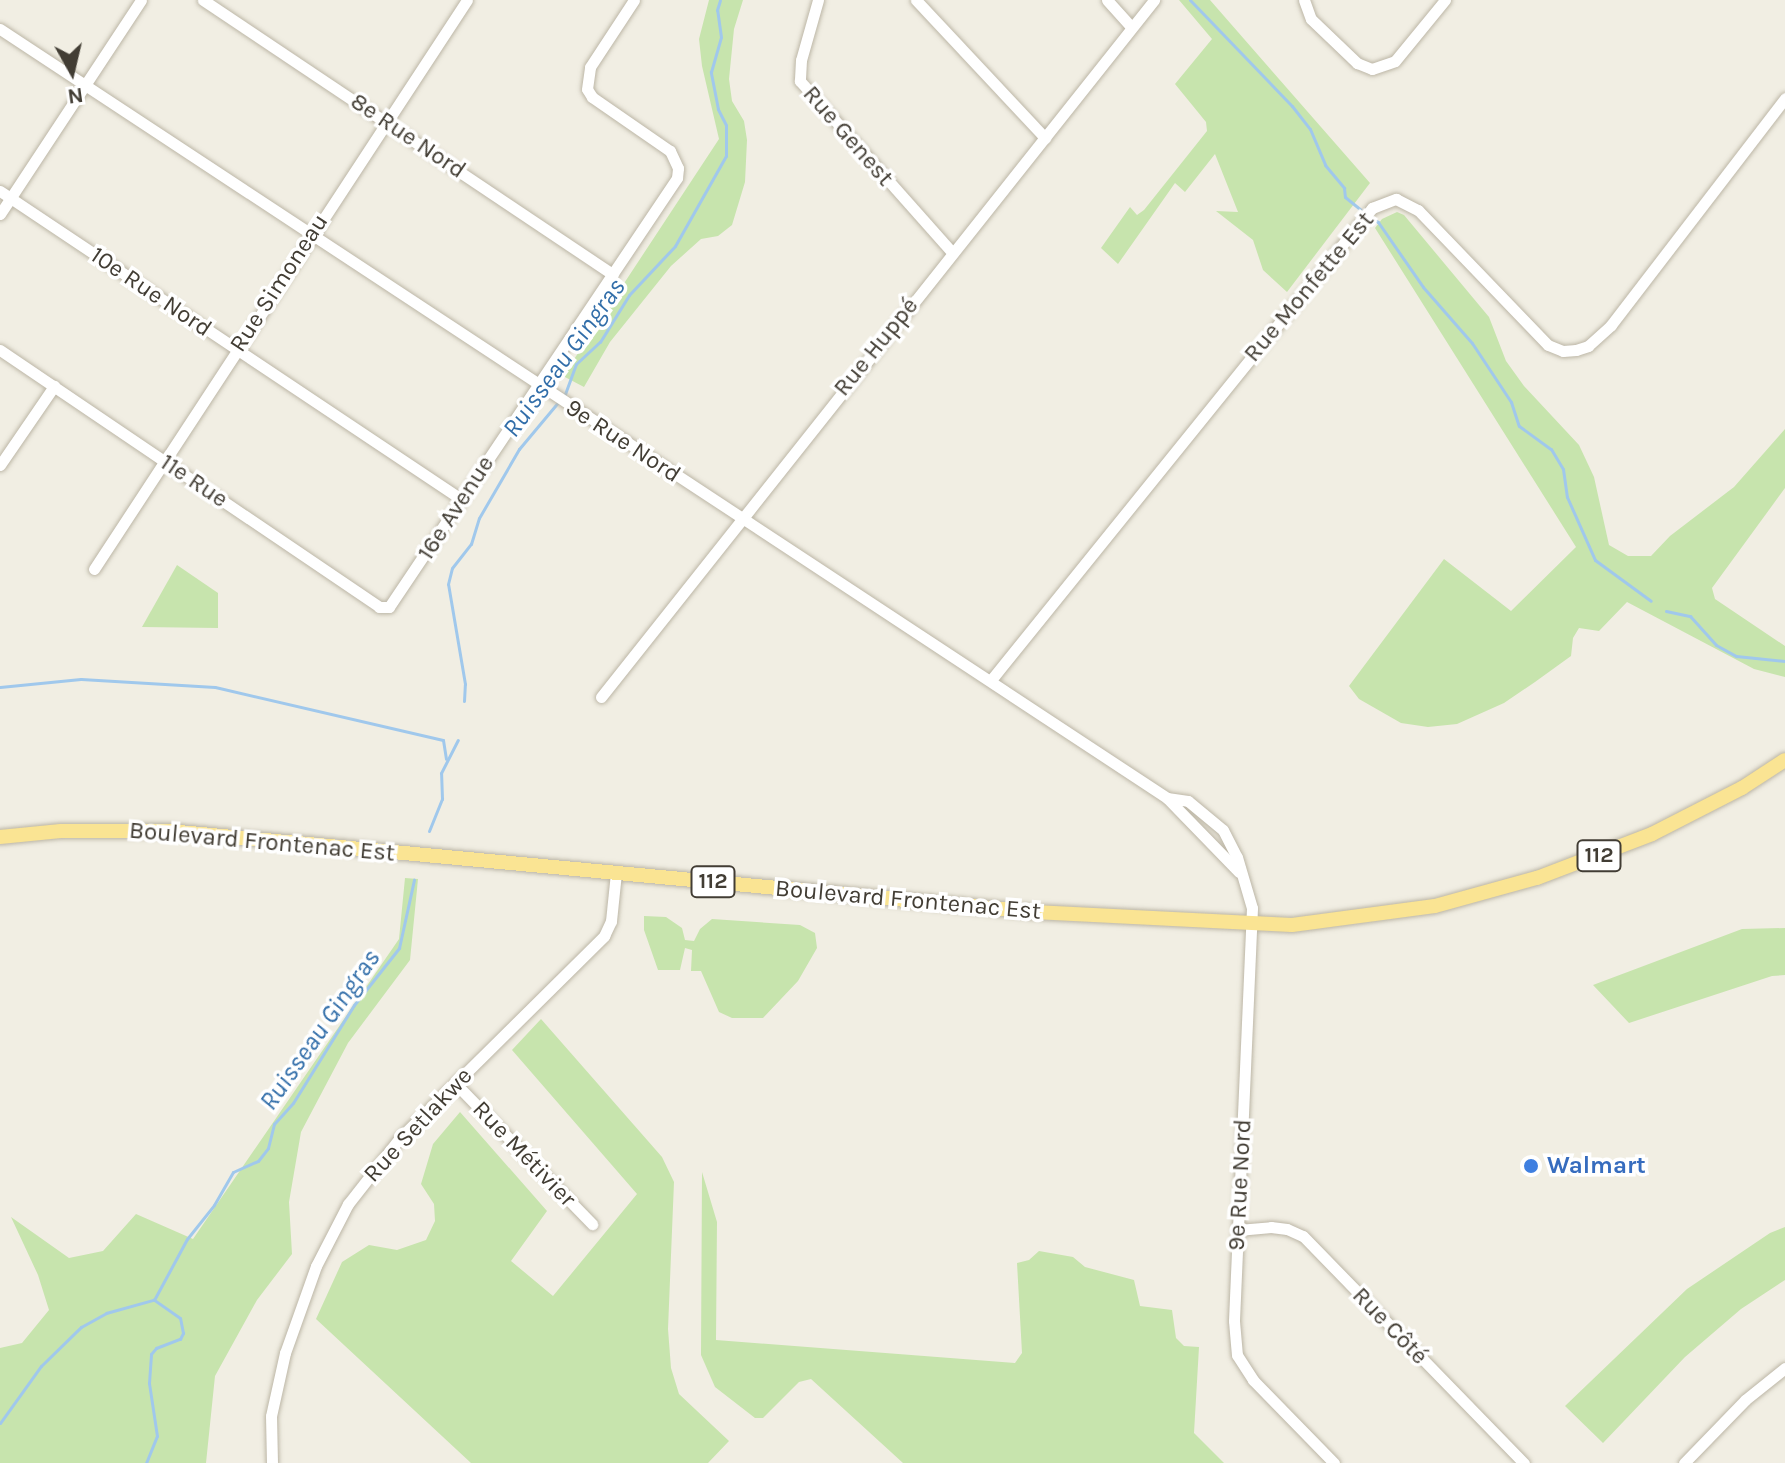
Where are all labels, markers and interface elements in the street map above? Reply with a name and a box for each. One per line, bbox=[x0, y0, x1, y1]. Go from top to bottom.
north arrow bbox=[32, 32, 112, 112]
street label: Rue Genest bbox=[797, 80, 899, 192]
text: N bbox=[66, 82, 85, 110]
street label: 8e Rue Nord bbox=[345, 87, 471, 185]
street label: Rue Monfette Est bbox=[1238, 206, 1380, 368]
street label: Rue Simoneau bbox=[224, 208, 334, 358]
street label: 10e Rue Nord bbox=[85, 241, 217, 343]
water label: Ruisseau Gingras bbox=[496, 272, 632, 444]
street label: Rue Huppé bbox=[828, 292, 924, 402]
street label: 9e Rue Nord bbox=[560, 393, 686, 489]
street label: 11e Rue bbox=[155, 448, 233, 514]
street label: 16e Avenue bbox=[412, 450, 500, 566]
street label: Boulevard Frontenac Est bbox=[128, 816, 396, 868]
road number: 112 bbox=[1575, 838, 1623, 874]
road number: 112 bbox=[689, 864, 737, 900]
street label: Boulevard Frontenac Est bbox=[774, 874, 1042, 926]
water label: Ruisseau Gingras bbox=[253, 944, 387, 1116]
street label: Rue Setlakwe bbox=[358, 1062, 478, 1188]
street label: Rue Métivier bbox=[466, 1095, 582, 1213]
street label: 9e Rue Nord bbox=[1222, 1119, 1258, 1251]
place label: Walmart bbox=[1547, 1152, 1646, 1180]
marker: Walmart bbox=[1522, 1157, 1540, 1175]
street label: Rue Côté bbox=[1346, 1281, 1434, 1371]

